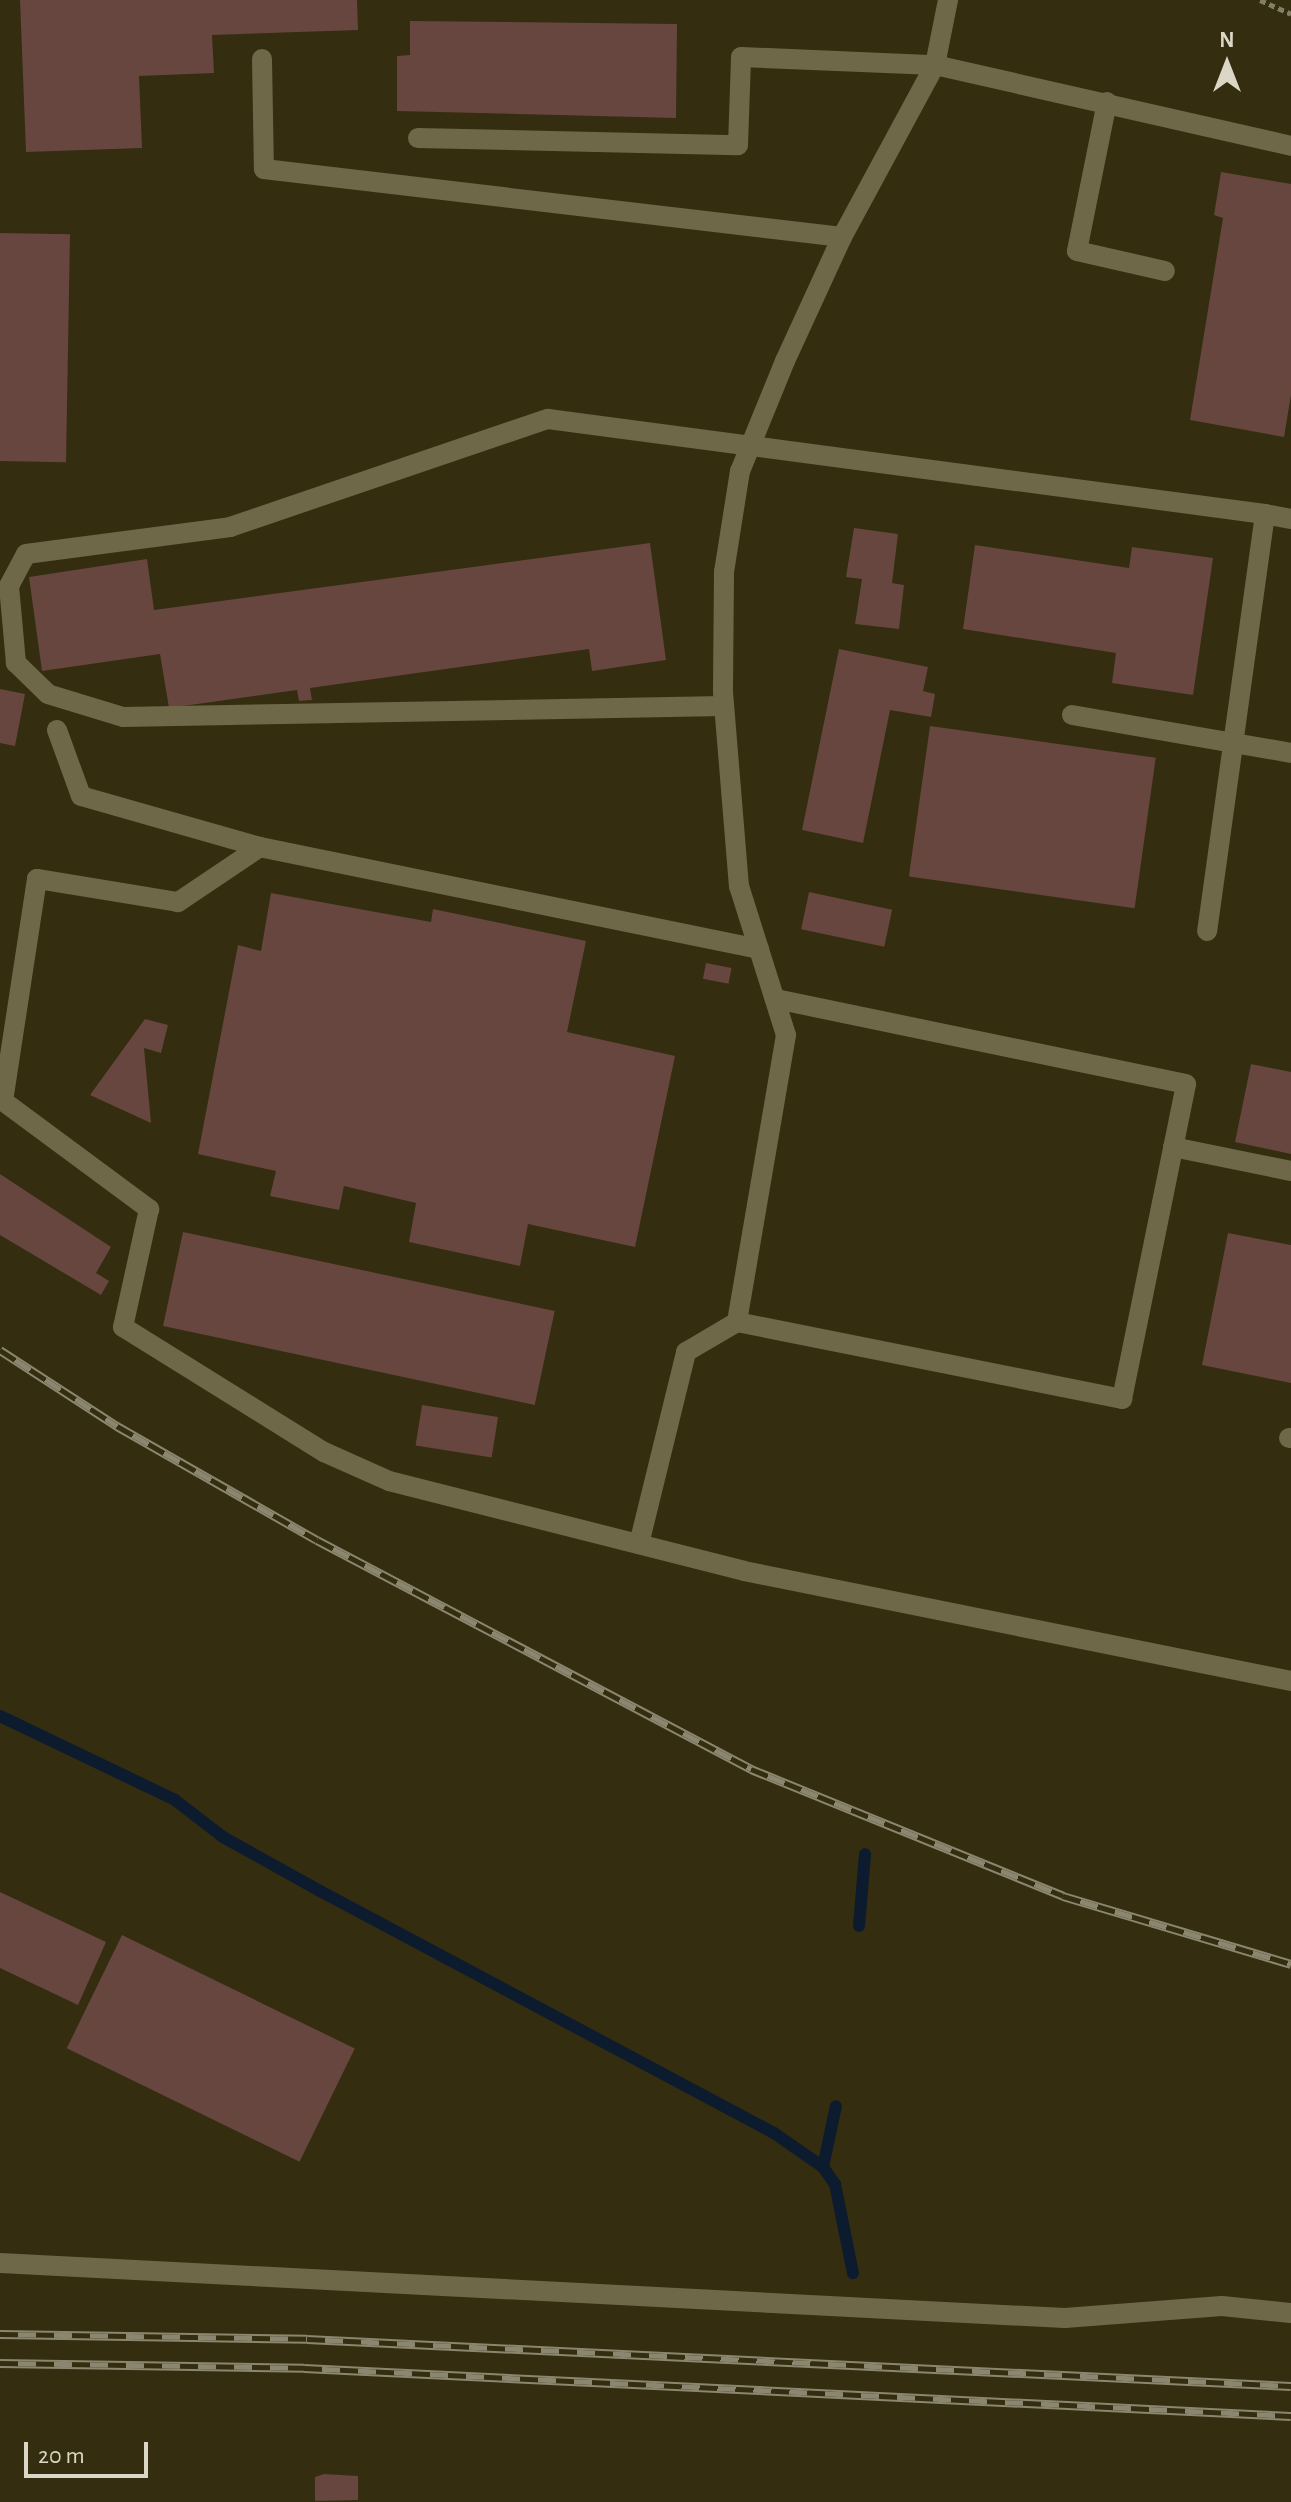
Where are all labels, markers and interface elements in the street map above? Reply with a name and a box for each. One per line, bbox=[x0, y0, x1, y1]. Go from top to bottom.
north arrow bbox=[1187, 24, 1267, 104]
text: N bbox=[1219, 29, 1235, 51]
scale bar bbox=[28, 2426, 152, 2476]
text: 20 m bbox=[38, 2444, 85, 2468]

